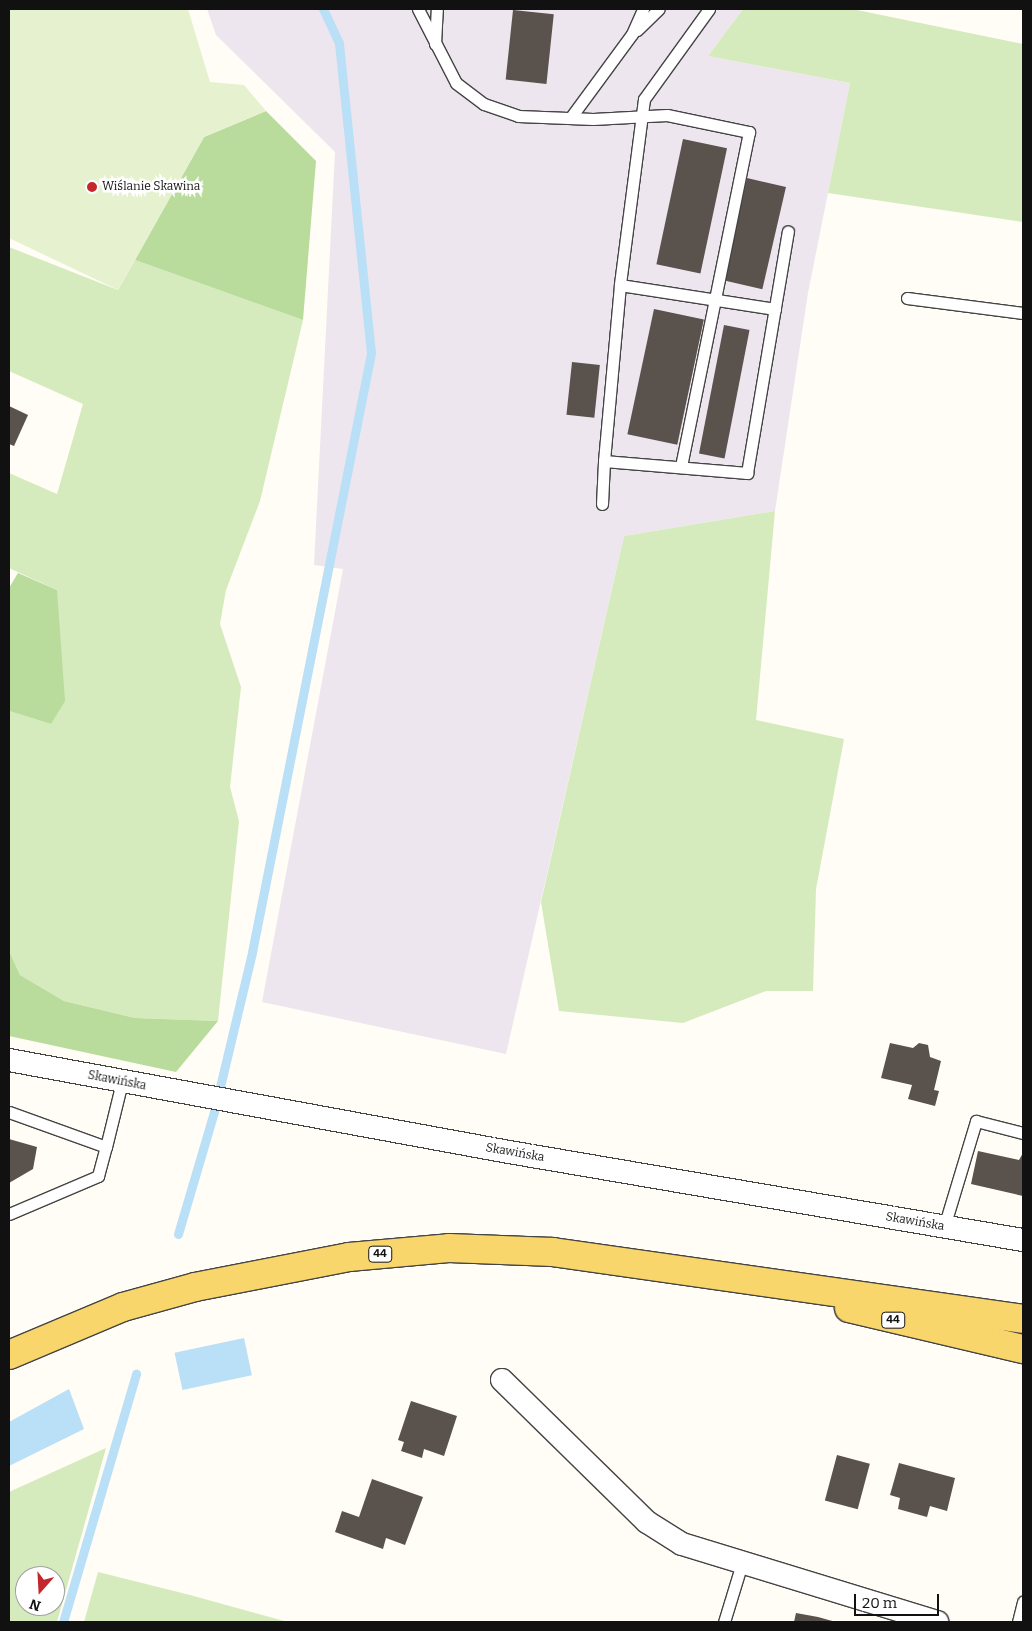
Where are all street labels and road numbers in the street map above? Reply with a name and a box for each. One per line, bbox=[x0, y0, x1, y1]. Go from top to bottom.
street label: Skawińska bbox=[86, 1068, 148, 1094]
street label: Skawińska bbox=[485, 1141, 545, 1165]
street label: Skawińska bbox=[885, 1210, 945, 1234]
road number: 44 bbox=[368, 1246, 392, 1262]
road number: 44 bbox=[880, 1312, 906, 1328]

